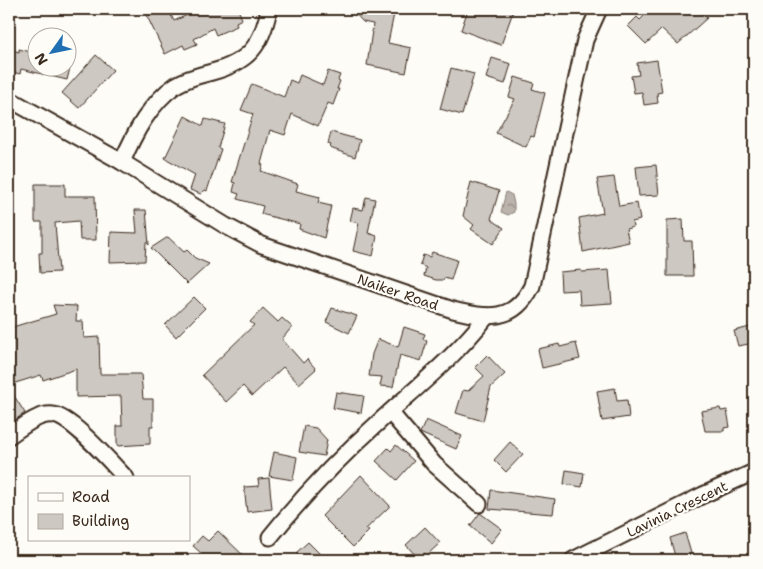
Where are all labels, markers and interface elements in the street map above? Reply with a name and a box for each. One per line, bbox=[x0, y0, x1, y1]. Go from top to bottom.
north arrow bbox=[28, 28, 78, 78]
text: N bbox=[31, 50, 52, 69]
street label: Naiker Road bbox=[355, 270, 441, 314]
legend bbox=[28, 476, 190, 542]
street label: Lavinia Crescent bbox=[624, 477, 730, 541]
text: Road bbox=[72, 487, 110, 507]
text: Building bbox=[72, 511, 129, 531]

